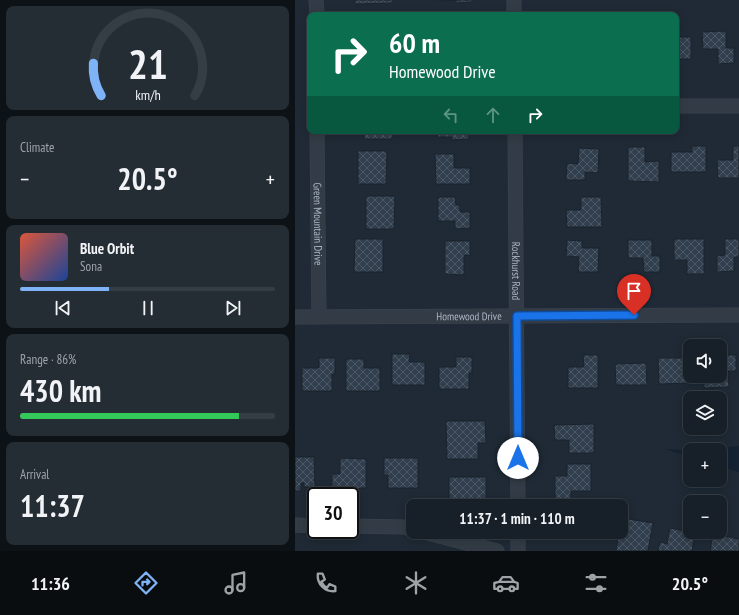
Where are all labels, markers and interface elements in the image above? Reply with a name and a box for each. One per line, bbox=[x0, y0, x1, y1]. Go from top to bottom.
text: 60 m bbox=[389, 24, 440, 61]
icon: right bbox=[323, 28, 375, 80]
text: 21 bbox=[128, 37, 167, 90]
text: Homewood Drive bbox=[389, 60, 496, 83]
text: km/h bbox=[135, 85, 160, 104]
icon: left bbox=[440, 104, 462, 126]
icon: ahead bbox=[482, 104, 504, 126]
icon: right bbox=[524, 104, 546, 126]
text: Climate bbox=[20, 139, 54, 156]
text: 20.5° bbox=[117, 159, 178, 198]
text: − bbox=[20, 165, 29, 193]
text: + bbox=[266, 165, 275, 193]
street label: Green Mountain Drive bbox=[311, 182, 325, 266]
text: Blue Orbit bbox=[80, 239, 134, 258]
street label: Rockhurst Road bbox=[509, 242, 523, 300]
text: Sona bbox=[80, 258, 102, 275]
pin bbox=[617, 274, 651, 315]
icon: arrive bbox=[623, 280, 645, 302]
icon: previous bbox=[52, 297, 74, 319]
icon: pause bbox=[137, 297, 159, 319]
icon: next bbox=[222, 297, 244, 319]
street label: Homewood Drive bbox=[436, 309, 502, 323]
map controls bbox=[683, 339, 727, 539]
button: sound bbox=[683, 339, 727, 383]
text: Range · 86% bbox=[20, 351, 76, 368]
text: 430 km bbox=[20, 371, 101, 410]
button: layers bbox=[683, 391, 727, 435]
position arrow bbox=[497, 437, 539, 479]
button: + bbox=[683, 443, 727, 487]
text: Arrival bbox=[20, 466, 49, 483]
text: 11:37 bbox=[20, 486, 85, 525]
speed limit sign: 30 bbox=[307, 487, 359, 539]
button: − bbox=[683, 495, 727, 539]
text: 11:37 · 1 min · 110 m bbox=[459, 509, 575, 528]
icon: directions bbox=[132, 569, 160, 597]
icon: music bbox=[222, 569, 250, 597]
icon: phone bbox=[312, 569, 340, 597]
icon: climate bbox=[402, 569, 430, 597]
icon: car bbox=[492, 569, 520, 597]
icon: filters bbox=[582, 569, 610, 597]
text: 11:36 bbox=[31, 572, 70, 595]
text: 20.5° bbox=[672, 572, 708, 595]

